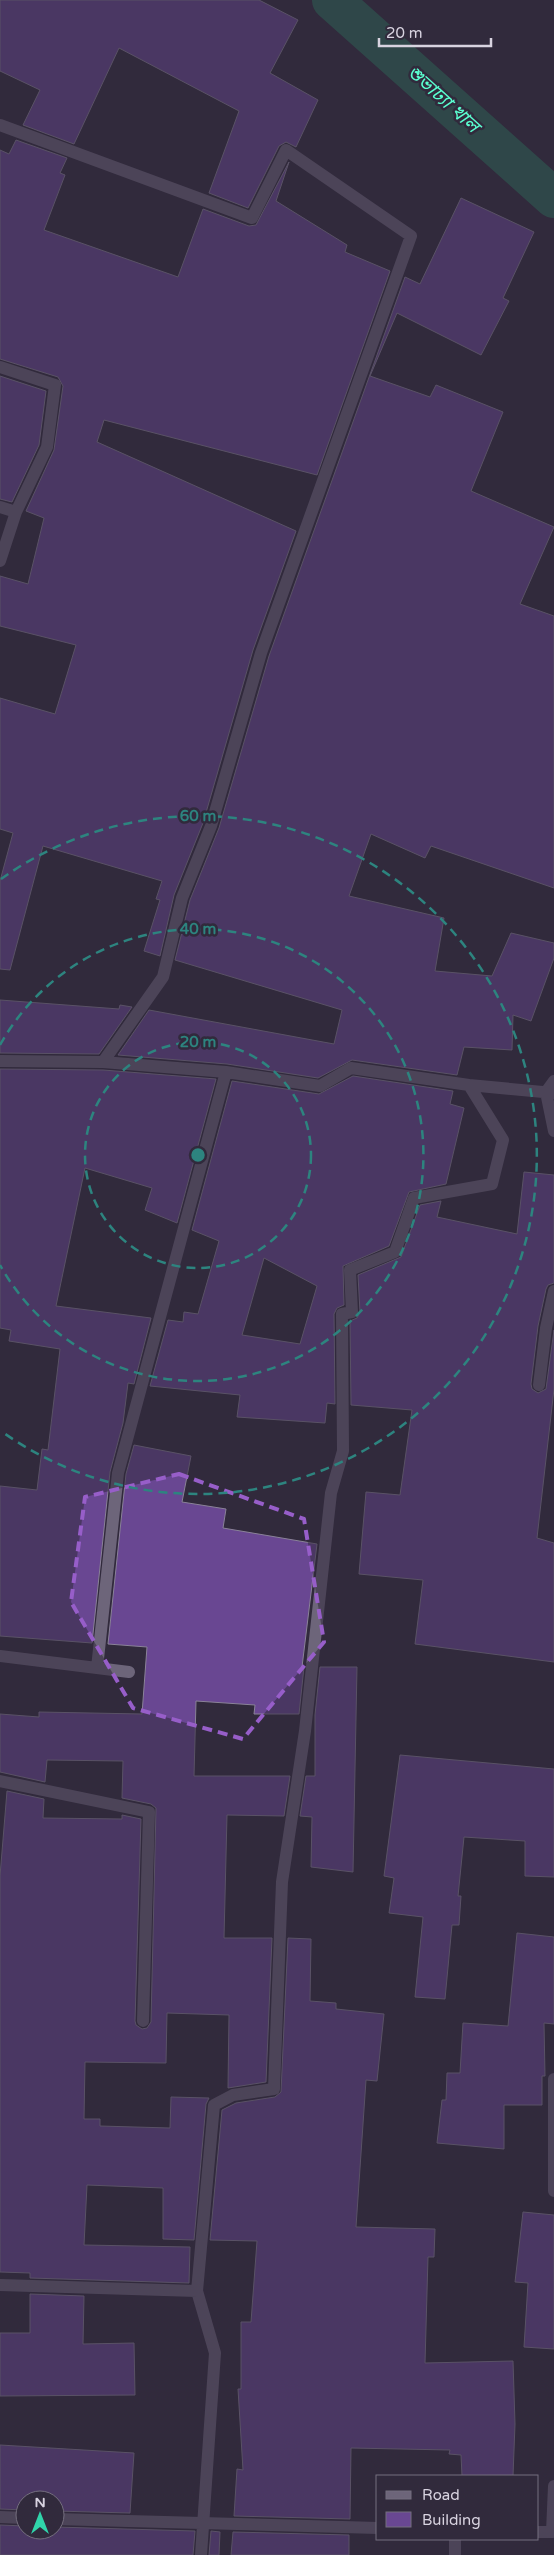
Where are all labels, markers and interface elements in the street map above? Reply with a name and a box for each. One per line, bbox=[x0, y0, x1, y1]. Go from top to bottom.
scale bar bbox=[379, 15, 492, 47]
text: 20 m bbox=[386, 24, 423, 42]
water label: শুভাঢ্যা খাল bbox=[402, 61, 487, 140]
text: 60 m bbox=[180, 807, 216, 825]
text: 40 m bbox=[180, 920, 216, 938]
text: 20 m bbox=[180, 1033, 216, 1051]
centre of rings bbox=[189, 1146, 207, 1164]
legend bbox=[376, 2475, 539, 2540]
text: Road bbox=[422, 2486, 460, 2504]
north arrow bbox=[15, 2490, 65, 2540]
text: N bbox=[34, 2494, 46, 2511]
text: Building bbox=[422, 2511, 481, 2529]

